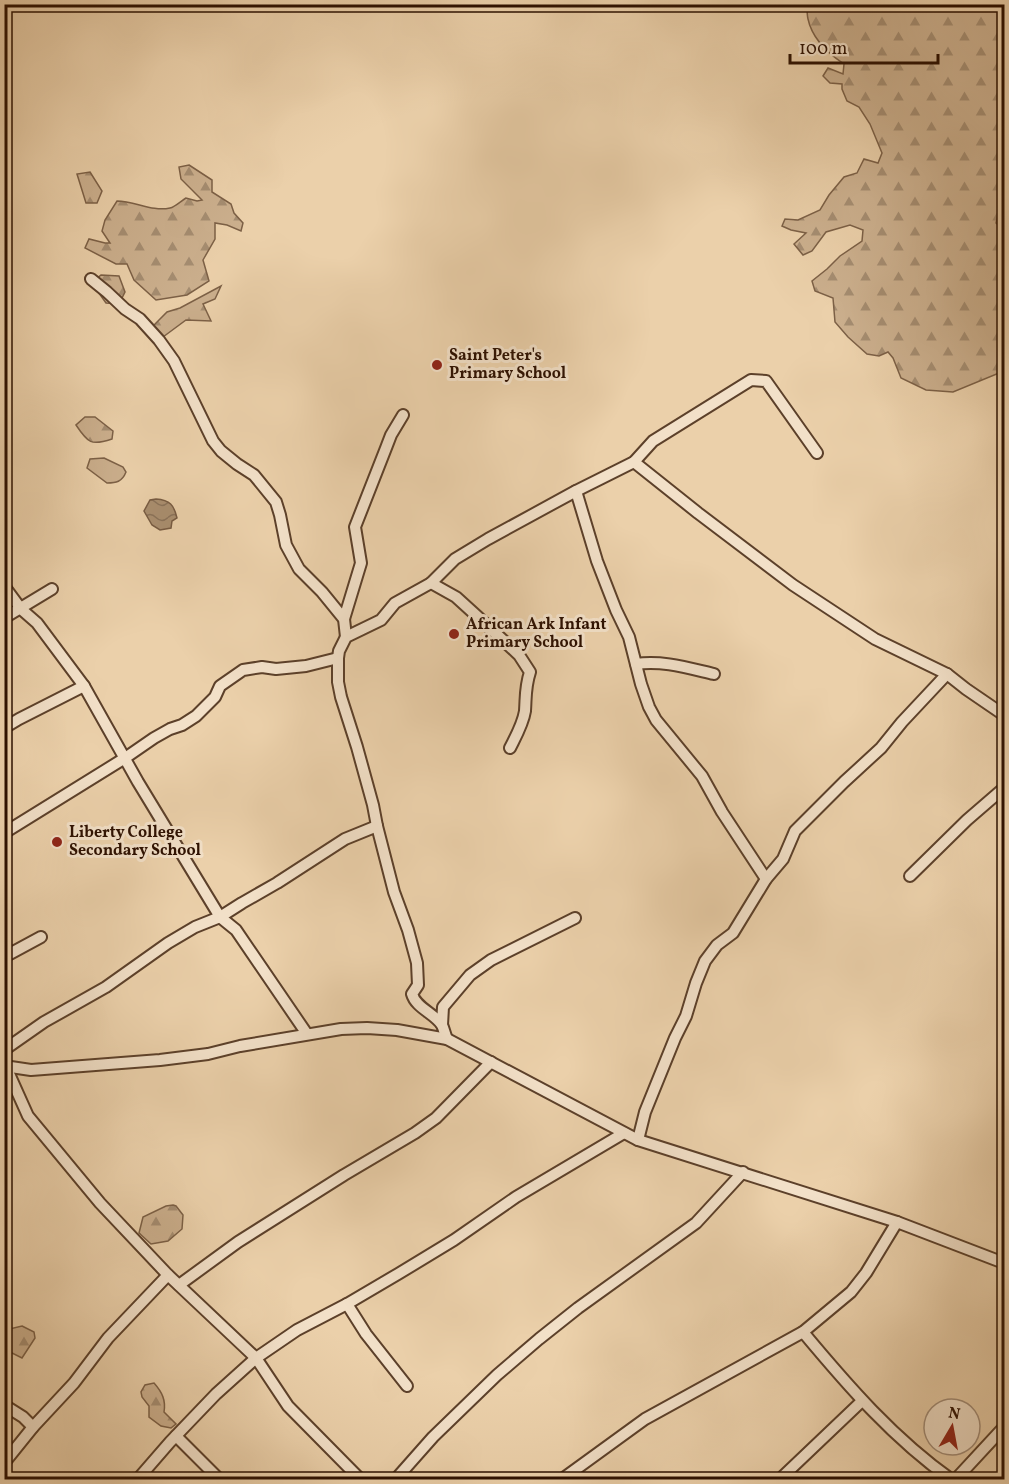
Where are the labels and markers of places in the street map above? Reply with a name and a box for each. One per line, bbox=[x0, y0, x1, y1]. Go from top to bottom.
place label: Saint Peter's Primary School bbox=[449, 345, 567, 385]
marker: Saint Peter's Primary School bbox=[430, 358, 444, 372]
place label: African Ark Infant Primary School bbox=[466, 614, 607, 654]
marker: African Ark Infant Primary School bbox=[447, 627, 461, 641]
place label: Liberty College Secondary School bbox=[69, 822, 202, 862]
marker: Liberty College Secondary School bbox=[50, 835, 64, 849]

